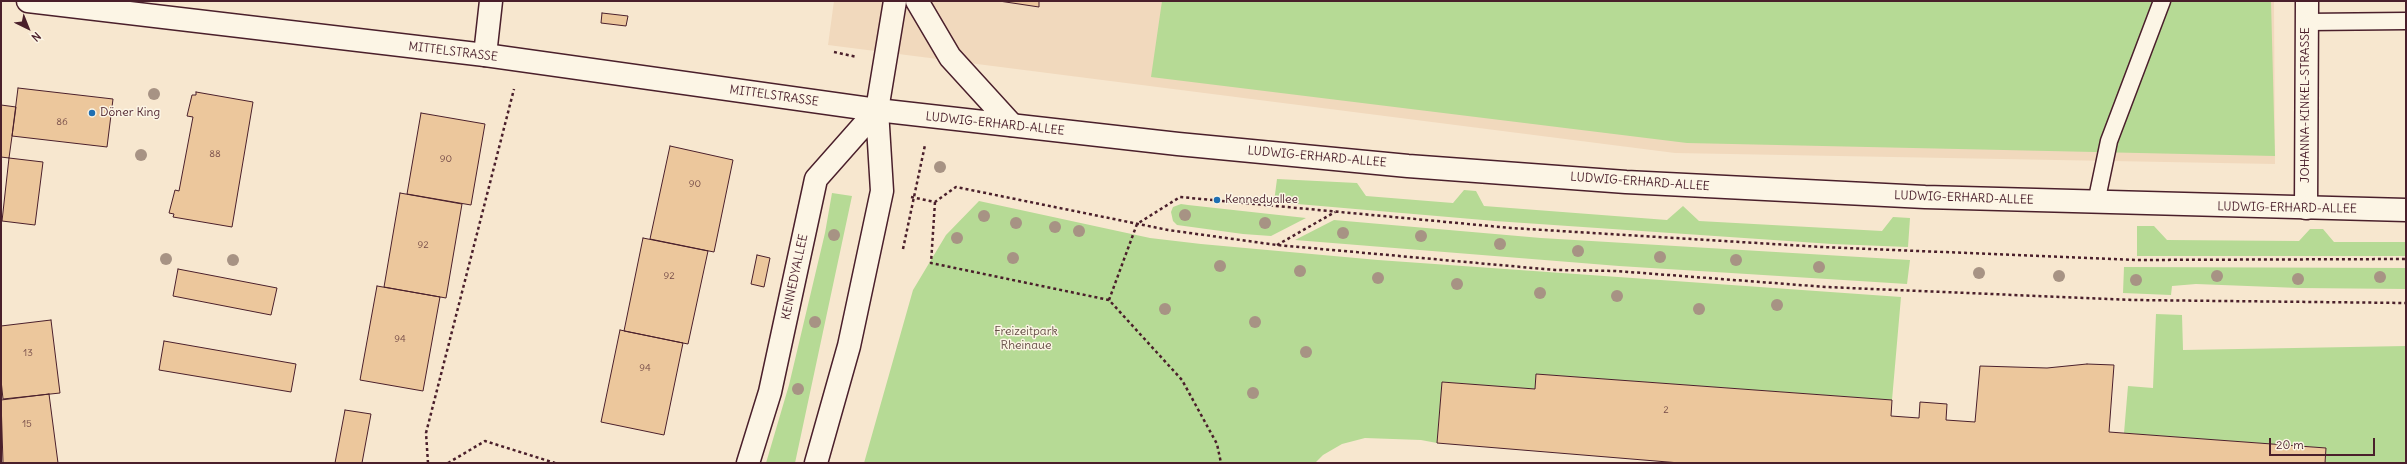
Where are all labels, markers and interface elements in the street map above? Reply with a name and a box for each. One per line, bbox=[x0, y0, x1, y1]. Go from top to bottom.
north arrow bbox=[8, 8, 48, 48]
street label: JOHANNA-KINKEL-STRASSE bbox=[2299, 27, 2313, 183]
text: N bbox=[29, 29, 44, 44]
street label: MITTELSTRASSE bbox=[408, 39, 498, 65]
street label: MITTELSTRASSE bbox=[729, 83, 819, 109]
place label: Döner King bbox=[100, 106, 160, 120]
marker: Döner King bbox=[87, 108, 97, 118]
street label: LUDWIG-ERHARD-ALLEE bbox=[925, 110, 1065, 138]
house number: 86 bbox=[56, 116, 68, 128]
street label: LUDWIG-ERHARD-ALLEE bbox=[1247, 144, 1387, 170]
house number: 88 bbox=[209, 148, 221, 160]
house number: 90 bbox=[440, 153, 452, 165]
street label: LUDWIG-ERHARD-ALLEE bbox=[1570, 170, 1710, 194]
house number: 90 bbox=[689, 178, 701, 190]
street label: LUDWIG-ERHARD-ALLEE bbox=[1894, 188, 2034, 208]
place label: Kennedyallee bbox=[1225, 193, 1298, 207]
marker: Kennedyallee bbox=[1212, 195, 1222, 205]
street label: LUDWIG-ERHARD-ALLEE bbox=[2217, 200, 2357, 216]
street label: KENNEDYALLEE bbox=[779, 233, 811, 321]
house number: 92 bbox=[417, 239, 429, 251]
house number: 92 bbox=[663, 270, 675, 282]
park label: Freizeitpark Rheinaue bbox=[994, 325, 1058, 353]
house number: 94 bbox=[394, 333, 406, 345]
house number: 13 bbox=[23, 347, 33, 359]
house number: 94 bbox=[639, 362, 651, 374]
house number: 2 bbox=[1663, 404, 1669, 416]
house number: 15 bbox=[22, 418, 32, 430]
scale bar bbox=[2271, 430, 2377, 456]
text: 20 m bbox=[2276, 437, 2304, 452]

